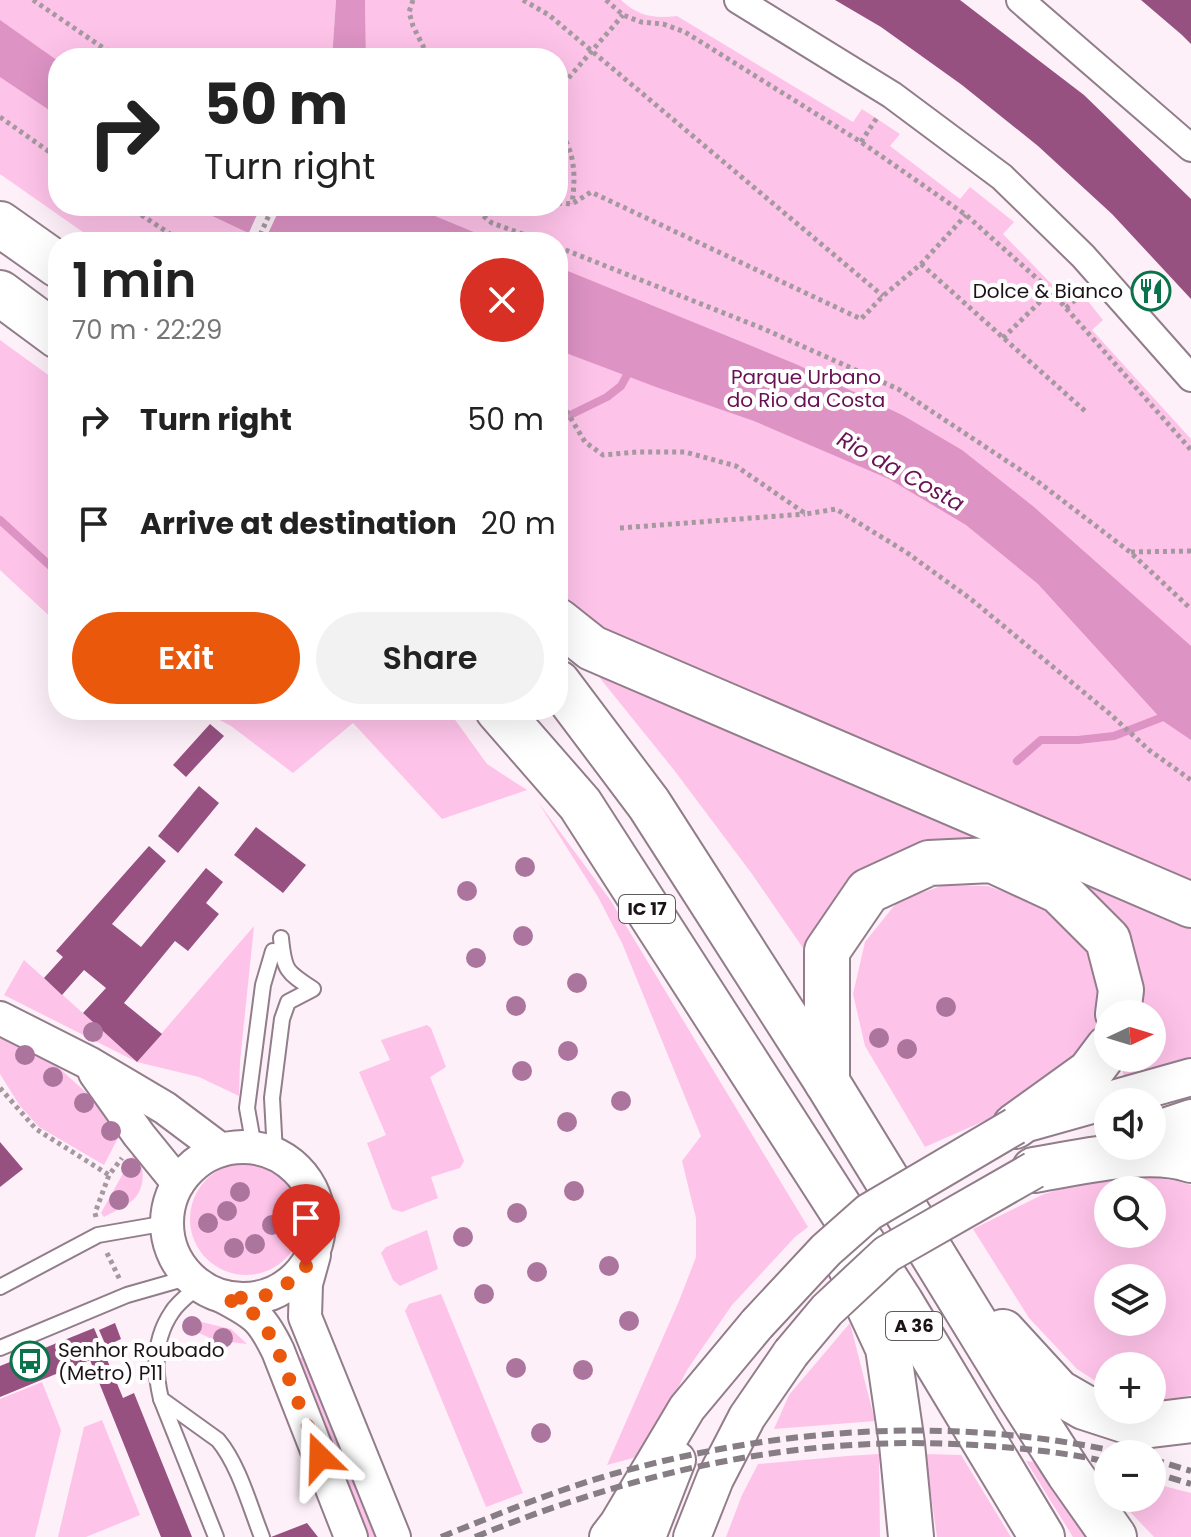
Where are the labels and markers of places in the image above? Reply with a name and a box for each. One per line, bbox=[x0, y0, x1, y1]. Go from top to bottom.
restaurant icon: Dolce & Bianco bbox=[1130, 270, 1172, 312]
place label: Dolce & Bianco bbox=[973, 277, 1123, 305]
pin bbox=[272, 1184, 340, 1266]
place label: Senhor Roubado (Metro) P11 bbox=[58, 1336, 224, 1387]
bus stop icon: Senhor Roubado (Metro) P11 bbox=[9, 1340, 51, 1382]

